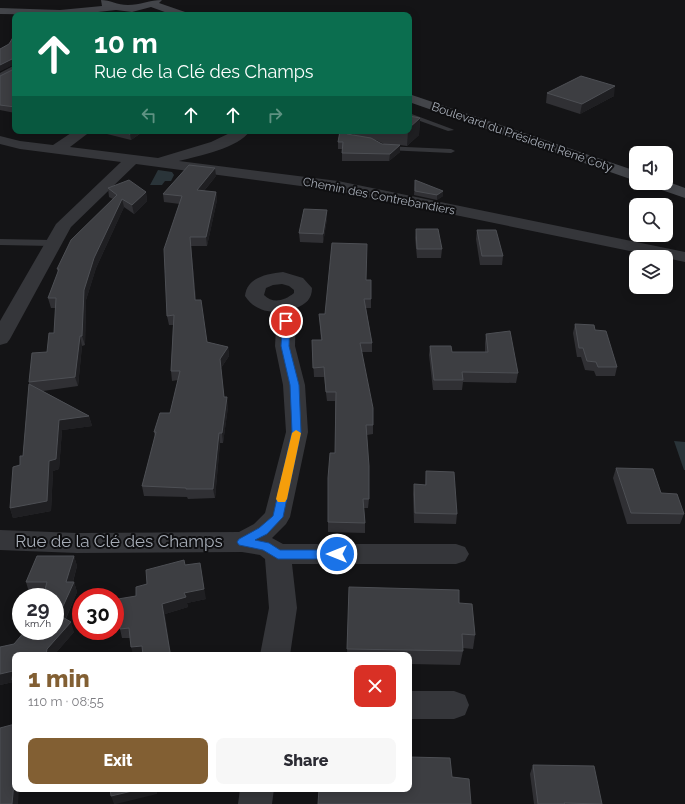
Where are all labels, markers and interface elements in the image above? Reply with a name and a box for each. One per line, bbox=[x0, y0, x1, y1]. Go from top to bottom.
text: 10 m bbox=[94, 27, 158, 60]
icon: ahead bbox=[28, 28, 80, 80]
text: Rue de la Clé des Champs bbox=[94, 61, 314, 82]
street label: Boulevard du Président René Coty bbox=[430, 99, 615, 175]
icon: left bbox=[138, 104, 160, 126]
icon: ahead bbox=[180, 104, 202, 126]
icon: ahead bbox=[222, 104, 244, 126]
icon: right bbox=[264, 104, 286, 126]
map controls bbox=[629, 146, 673, 294]
button: sound bbox=[629, 146, 673, 190]
street label: Chemin des Contrebandiers bbox=[302, 174, 457, 218]
button: search bbox=[629, 198, 673, 242]
button: layers bbox=[629, 250, 673, 294]
pin bbox=[269, 304, 303, 338]
icon: arrive bbox=[275, 310, 297, 332]
street label: Rue de la Clé des Champs bbox=[15, 531, 223, 551]
position arrow bbox=[316, 533, 358, 575]
speed limit sign: 30 bbox=[72, 588, 124, 640]
text: 29 bbox=[26, 597, 50, 621]
text: km/h bbox=[25, 618, 51, 629]
text: 1 min bbox=[28, 664, 90, 693]
button: close bbox=[354, 665, 396, 707]
text: 110 m · 08:55 bbox=[28, 694, 104, 709]
button: Exit bbox=[28, 738, 208, 784]
button: Share bbox=[216, 738, 396, 784]

